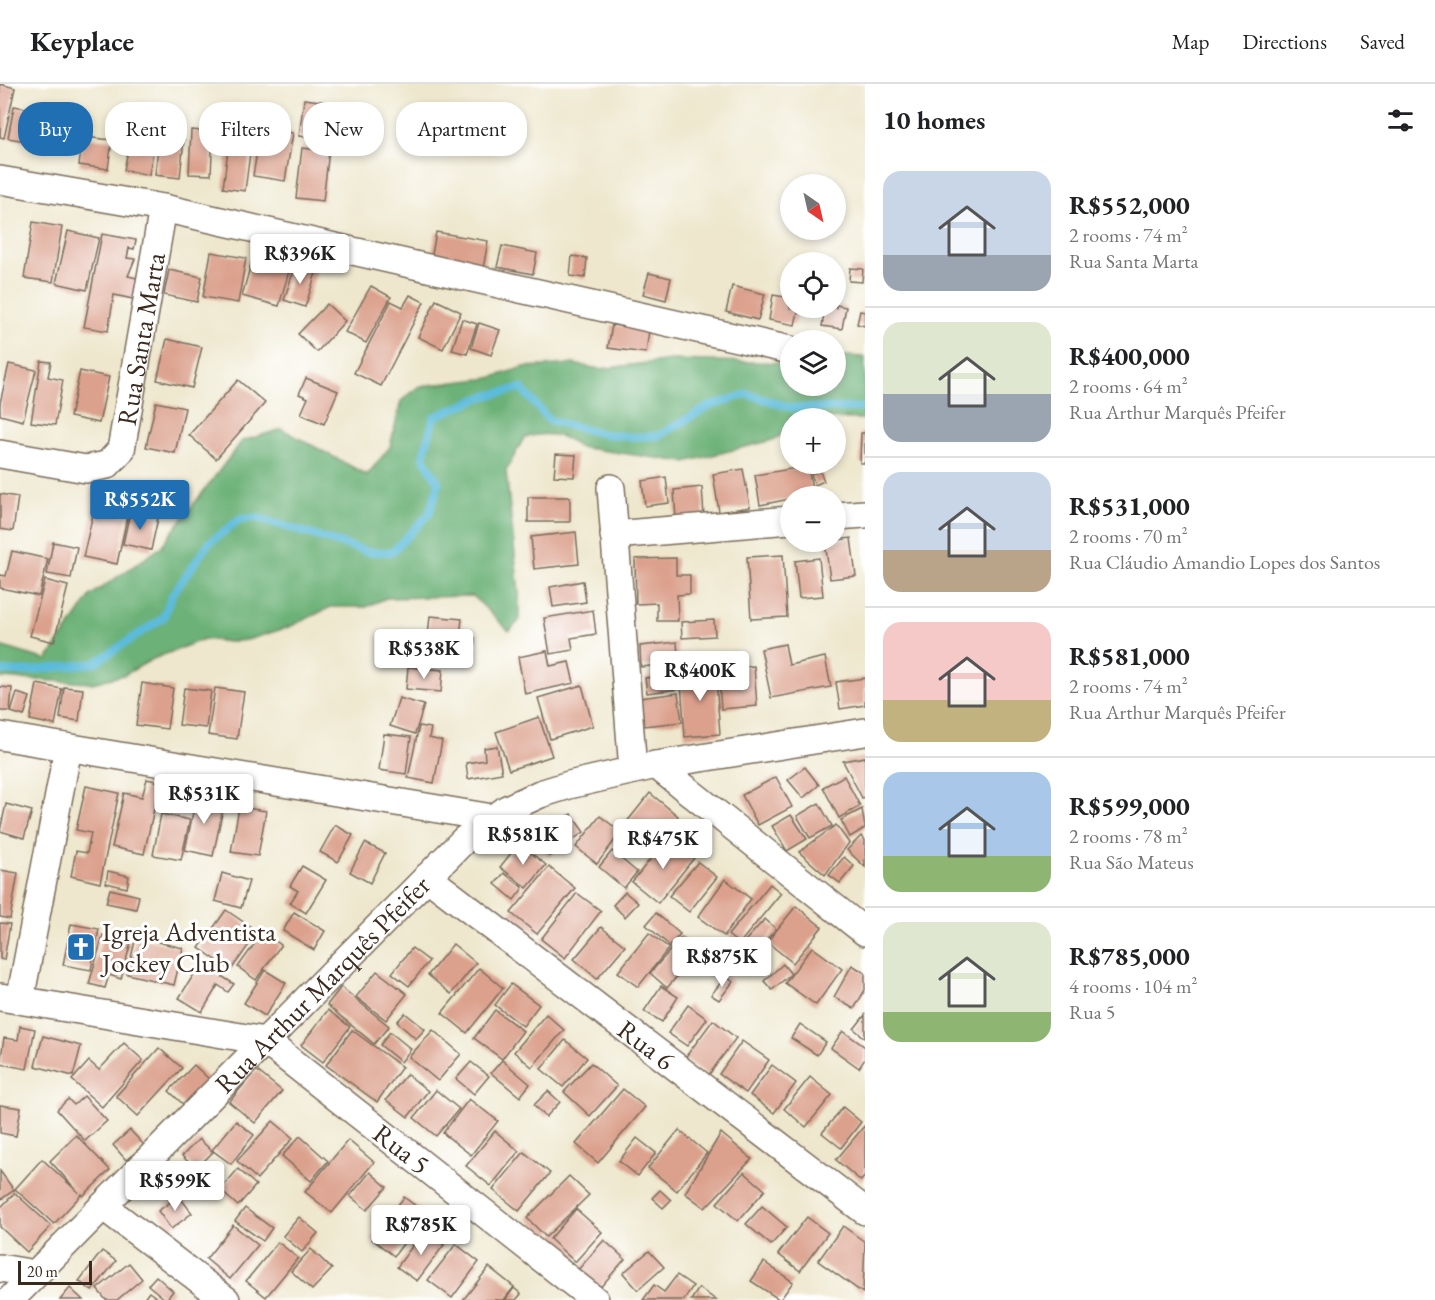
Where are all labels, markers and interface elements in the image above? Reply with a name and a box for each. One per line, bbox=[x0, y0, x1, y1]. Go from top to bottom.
text: Keyplace bbox=[30, 23, 134, 59]
text: Map bbox=[1172, 28, 1209, 55]
text: Directions bbox=[1242, 28, 1327, 55]
text: Saved bbox=[1360, 28, 1405, 55]
chip: Buy bbox=[18, 102, 93, 156]
chip: Rent bbox=[105, 102, 187, 156]
chip: Filters bbox=[199, 102, 291, 156]
chip: New bbox=[303, 102, 384, 156]
chip: Apartment bbox=[396, 102, 527, 156]
text: 10 homes bbox=[883, 103, 985, 137]
icon: filters bbox=[1384, 104, 1417, 137]
north arrow bbox=[780, 174, 846, 240]
map controls bbox=[780, 174, 846, 552]
text: R$552,000 bbox=[1069, 188, 1190, 222]
icon: home bbox=[931, 195, 1003, 267]
text: 2 rooms · 74 m² bbox=[1069, 222, 1188, 248]
pin: R$396K bbox=[251, 234, 349, 285]
text: R$396K bbox=[264, 240, 336, 266]
text: Rua Santa Marta bbox=[1069, 248, 1198, 274]
street label: Rua Santa Marta bbox=[108, 250, 173, 428]
button: locate bbox=[780, 252, 846, 318]
button: layers bbox=[780, 330, 846, 396]
text: R$400,000 bbox=[1069, 339, 1190, 373]
icon: home bbox=[931, 346, 1003, 418]
text: 2 rooms · 64 m² bbox=[1069, 373, 1188, 399]
text: Rua Arthur Marquês Pfeifer bbox=[1069, 399, 1286, 425]
button: + bbox=[780, 408, 846, 474]
pin: R$552K bbox=[91, 480, 189, 531]
text: R$552K bbox=[104, 486, 176, 512]
button: − bbox=[780, 486, 846, 552]
text: R$531,000 bbox=[1069, 489, 1190, 523]
icon: home bbox=[931, 496, 1003, 568]
text: 2 rooms · 70 m² bbox=[1069, 523, 1188, 549]
text: Rua Cláudio Amandio Lopes dos Santos bbox=[1069, 549, 1380, 575]
pin: R$538K bbox=[375, 629, 473, 680]
text: R$538K bbox=[388, 635, 460, 661]
text: R$581,000 bbox=[1069, 639, 1190, 673]
icon: home bbox=[931, 646, 1003, 718]
pin: R$400K bbox=[651, 651, 749, 702]
text: R$400K bbox=[664, 657, 736, 683]
text: 2 rooms · 74 m² bbox=[1069, 673, 1188, 699]
text: Rua Arthur Marquês Pfeifer bbox=[1069, 699, 1286, 725]
pin: R$531K bbox=[155, 774, 253, 825]
text: R$531K bbox=[168, 780, 240, 806]
text: R$599,000 bbox=[1069, 789, 1190, 823]
icon: home bbox=[931, 796, 1003, 868]
pin: R$581K bbox=[474, 815, 572, 866]
pin: R$475K bbox=[614, 819, 712, 870]
text: R$581K bbox=[487, 821, 559, 847]
text: 2 rooms · 78 m² bbox=[1069, 823, 1188, 849]
text: R$475K bbox=[627, 825, 699, 851]
text: Rua São Mateus bbox=[1069, 849, 1194, 875]
street label: Rua Arthur Marquês Pfeifer bbox=[207, 868, 437, 1100]
place label: Igreja Adventista Jockey Club bbox=[100, 914, 276, 980]
church icon: Igreja Adventista Jockey Club bbox=[65, 931, 97, 963]
pin: R$875K bbox=[673, 937, 771, 988]
text: R$785,000 bbox=[1069, 939, 1190, 973]
text: R$875K bbox=[686, 943, 758, 969]
icon: home bbox=[931, 946, 1003, 1018]
text: 4 rooms · 104 m² bbox=[1069, 973, 1197, 999]
text: Rua 5 bbox=[1069, 999, 1115, 1025]
street label: Rua 6 bbox=[611, 1011, 682, 1077]
street label: Rua 5 bbox=[366, 1115, 437, 1182]
pin: R$599K bbox=[126, 1161, 224, 1212]
text: R$599K bbox=[139, 1167, 211, 1193]
pin: R$785K bbox=[372, 1205, 470, 1256]
text: R$785K bbox=[385, 1211, 457, 1237]
scale bar bbox=[18, 1258, 92, 1286]
text: 20 m bbox=[27, 1261, 58, 1282]

